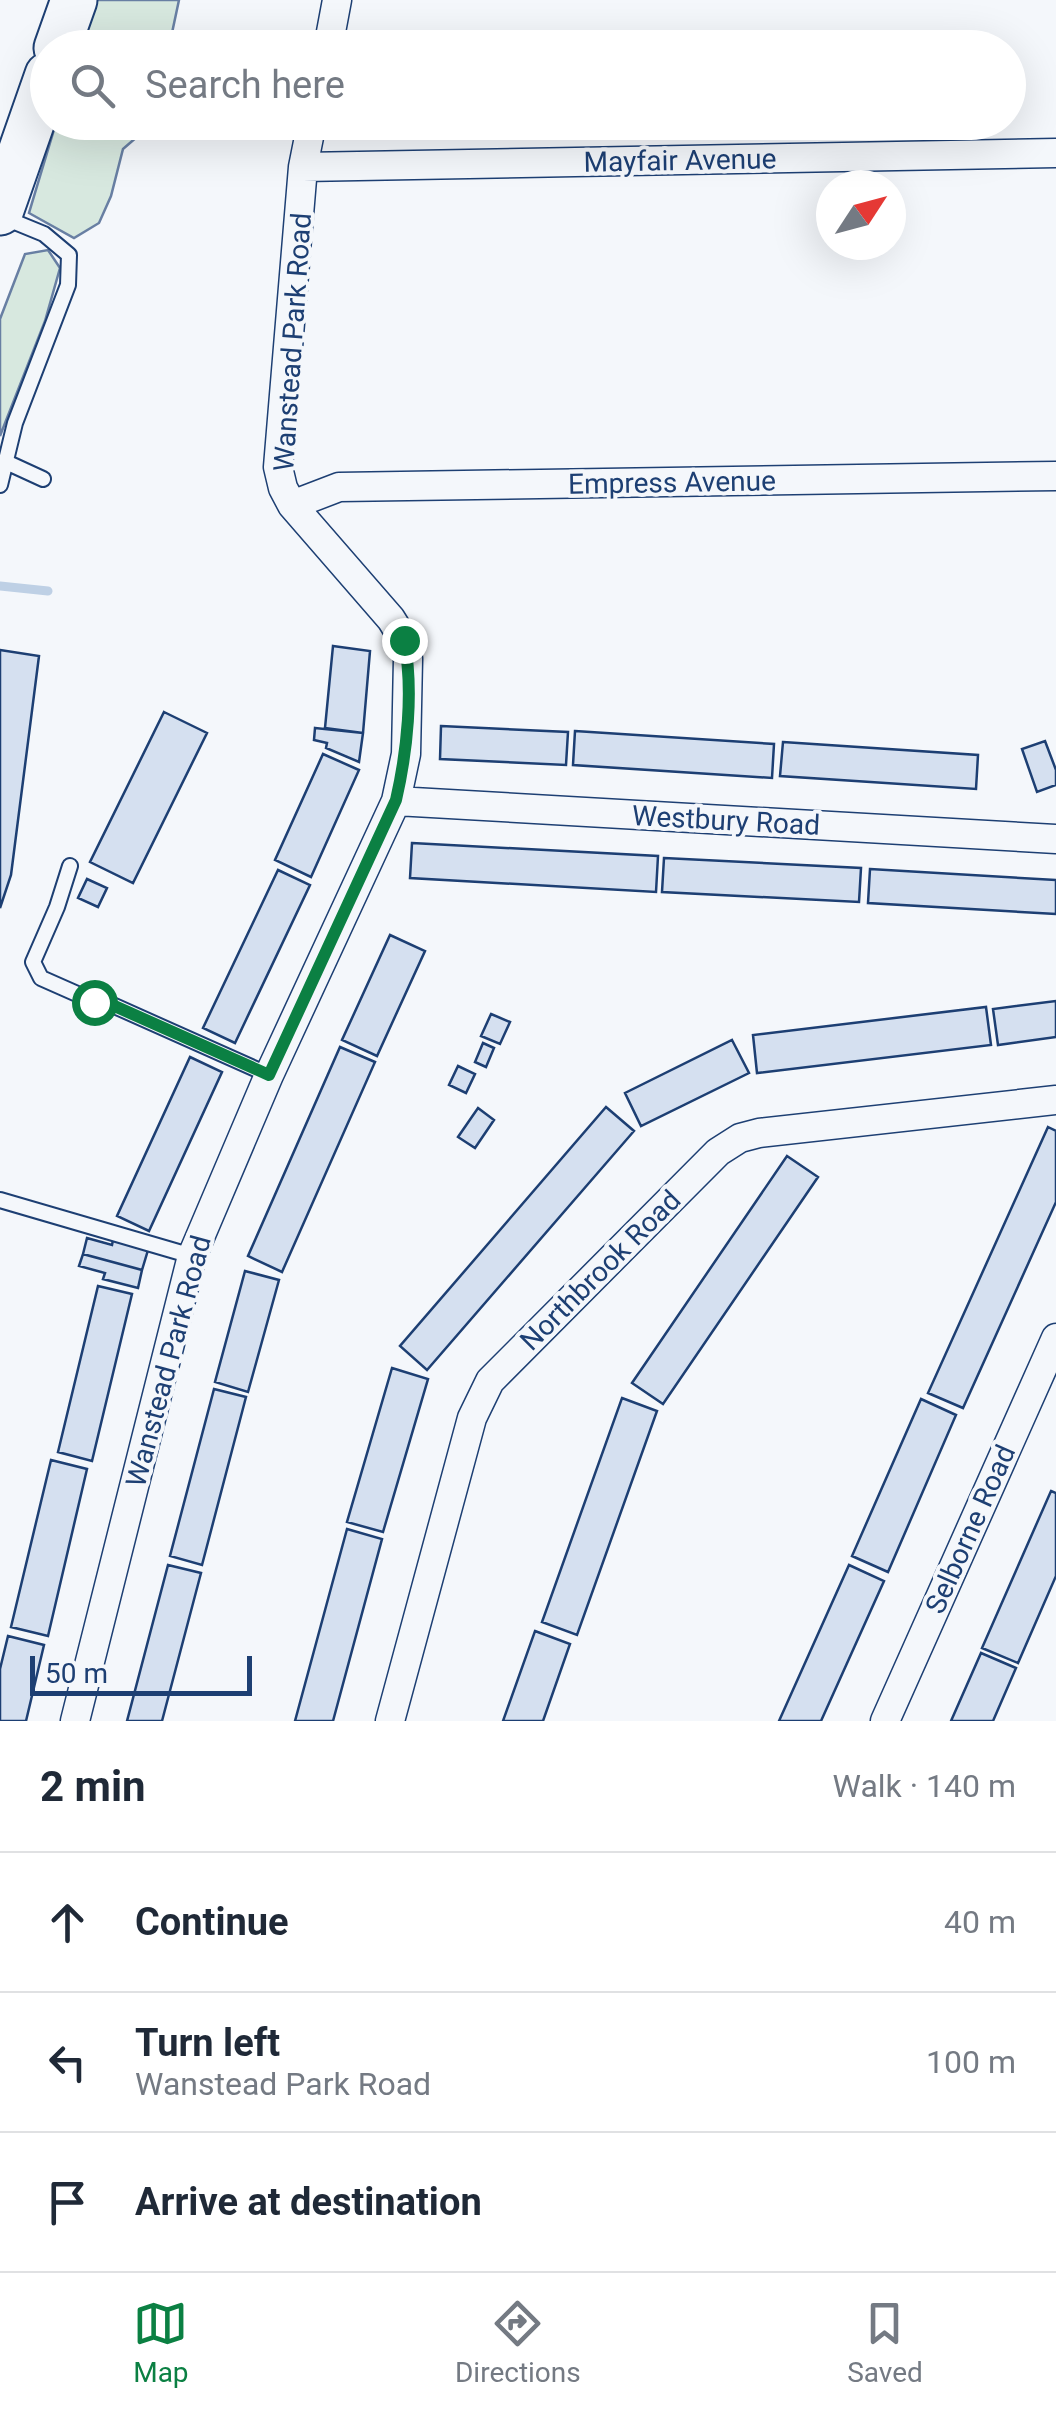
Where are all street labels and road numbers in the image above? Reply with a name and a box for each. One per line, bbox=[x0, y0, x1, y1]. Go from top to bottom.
street label: Mayfair Avenue bbox=[583, 142, 777, 179]
street label: Wanstead Park Road bbox=[267, 212, 318, 472]
street label: Empress Avenue bbox=[568, 464, 776, 501]
street label: Westbury Road bbox=[631, 799, 821, 842]
street label: Northbrook Road bbox=[513, 1183, 687, 1357]
street label: Wanstead Park Road bbox=[119, 1232, 218, 1491]
street label: Selborne Road bbox=[919, 1440, 1022, 1619]

